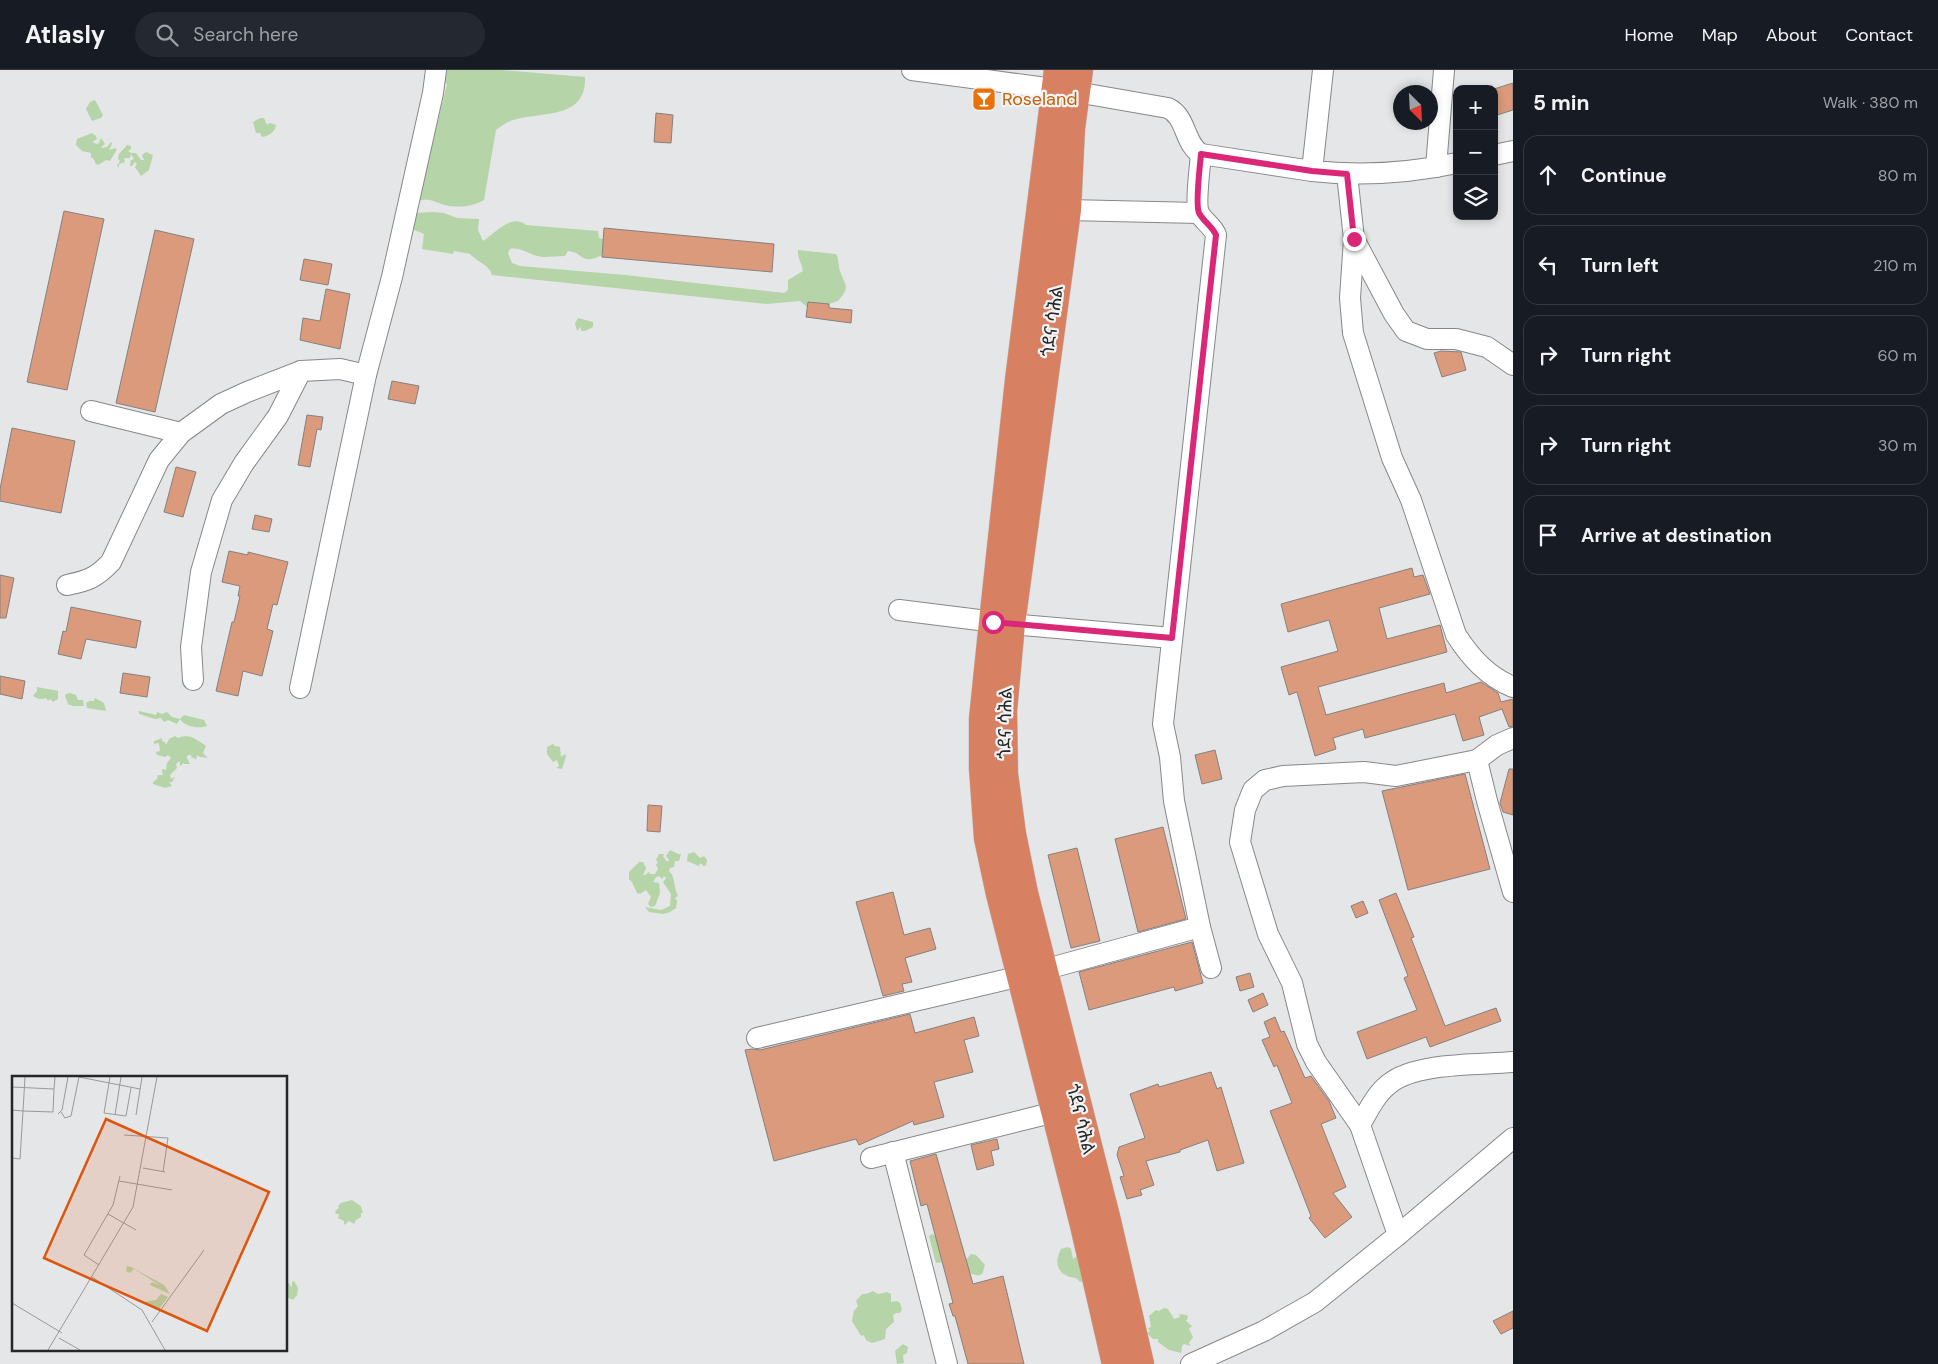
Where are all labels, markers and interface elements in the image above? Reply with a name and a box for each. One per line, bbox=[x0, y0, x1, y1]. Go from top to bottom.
search box bbox=[135, 12, 485, 57]
text: Atlasly bbox=[25, 19, 105, 50]
icon: search bbox=[153, 21, 181, 49]
text: Search here bbox=[193, 22, 298, 47]
text: Home bbox=[1624, 23, 1674, 47]
text: Map bbox=[1702, 23, 1738, 47]
text: About bbox=[1766, 23, 1817, 47]
text: Contact bbox=[1845, 23, 1913, 47]
north arrow bbox=[1393, 85, 1438, 130]
map controls bbox=[1453, 85, 1498, 220]
button: + bbox=[1453, 85, 1498, 130]
bar icon: Roseland bbox=[971, 86, 997, 112]
place label: Roseland bbox=[1002, 87, 1078, 111]
text: 5 min bbox=[1533, 89, 1589, 117]
text: Walk · 380 m bbox=[1823, 92, 1918, 113]
button: − bbox=[1453, 130, 1498, 175]
icon: ahead bbox=[1534, 161, 1562, 189]
text: Continue bbox=[1581, 163, 1667, 188]
text: 80 m bbox=[1878, 165, 1917, 186]
button: layers bbox=[1453, 175, 1498, 220]
route end bbox=[1343, 228, 1366, 251]
icon: left bbox=[1534, 251, 1562, 279]
text: Turn left bbox=[1581, 253, 1659, 278]
text: 210 m bbox=[1873, 255, 1917, 276]
street label: ጎደና ሳሕል bbox=[1035, 284, 1069, 358]
icon: right bbox=[1534, 341, 1562, 369]
text: Turn right bbox=[1581, 343, 1671, 368]
text: 60 m bbox=[1877, 345, 1917, 366]
icon: right bbox=[1534, 431, 1562, 459]
text: Turn right bbox=[1581, 433, 1671, 458]
text: 30 m bbox=[1878, 435, 1917, 456]
icon: arrive bbox=[1534, 521, 1562, 549]
text: Arrive at destination bbox=[1581, 523, 1772, 548]
route start bbox=[982, 611, 1005, 634]
street label: ጎደና ሳሕል bbox=[992, 687, 1018, 759]
inset map bbox=[12, 1076, 288, 1352]
street label: ጎደና ሳሕል bbox=[1061, 1081, 1101, 1157]

